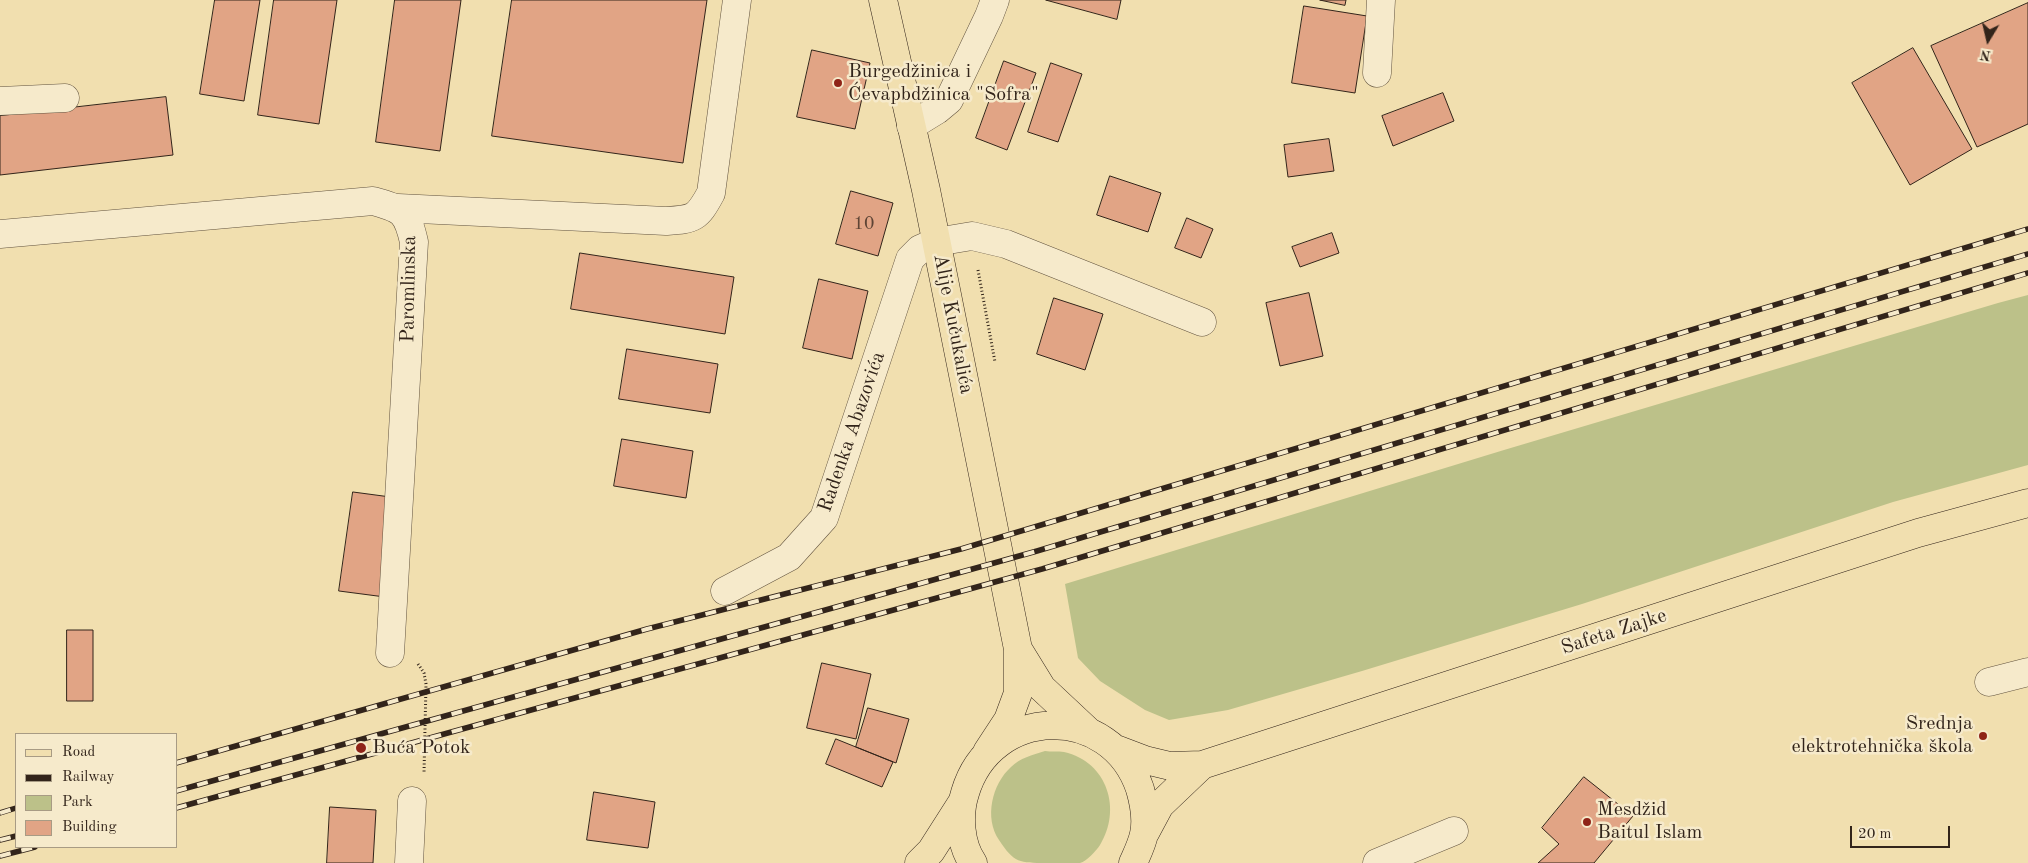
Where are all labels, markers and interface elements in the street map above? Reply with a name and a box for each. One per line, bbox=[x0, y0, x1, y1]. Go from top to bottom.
north arrow bbox=[1963, 15, 2013, 65]
text: N bbox=[1979, 47, 1992, 63]
place label: Burgedžinica i Ćevapbdžinica "Sofra" bbox=[848, 60, 1039, 107]
marker: Burgedžinica i Ćevapbdžinica "Sofra" bbox=[832, 77, 844, 89]
house number: 10 bbox=[854, 213, 874, 235]
street label: Paromlinska bbox=[396, 235, 422, 343]
street label: Alije Kučukalića bbox=[928, 252, 978, 396]
street label: Radenka Abazovića bbox=[813, 348, 891, 516]
street label: Safeta Zajke bbox=[1558, 604, 1670, 660]
place label: Srednja elektrotehnička škola bbox=[1792, 712, 1973, 759]
marker: Srednja elektrotehnička škola bbox=[1977, 730, 1989, 742]
legend bbox=[15, 733, 178, 848]
place label: Buća Potok bbox=[372, 736, 470, 760]
marker: Buća Potok bbox=[354, 741, 368, 755]
text: Road bbox=[62, 745, 95, 760]
text: Railway bbox=[62, 770, 115, 785]
text: Park bbox=[62, 795, 93, 810]
place label: Mesdžid Baitul Islam bbox=[1597, 798, 1702, 845]
marker: Mesdžid Baitul Islam bbox=[1581, 816, 1593, 828]
scale bar bbox=[1853, 816, 1953, 848]
text: Building bbox=[62, 820, 117, 835]
text: 20 m bbox=[1858, 827, 1892, 842]

